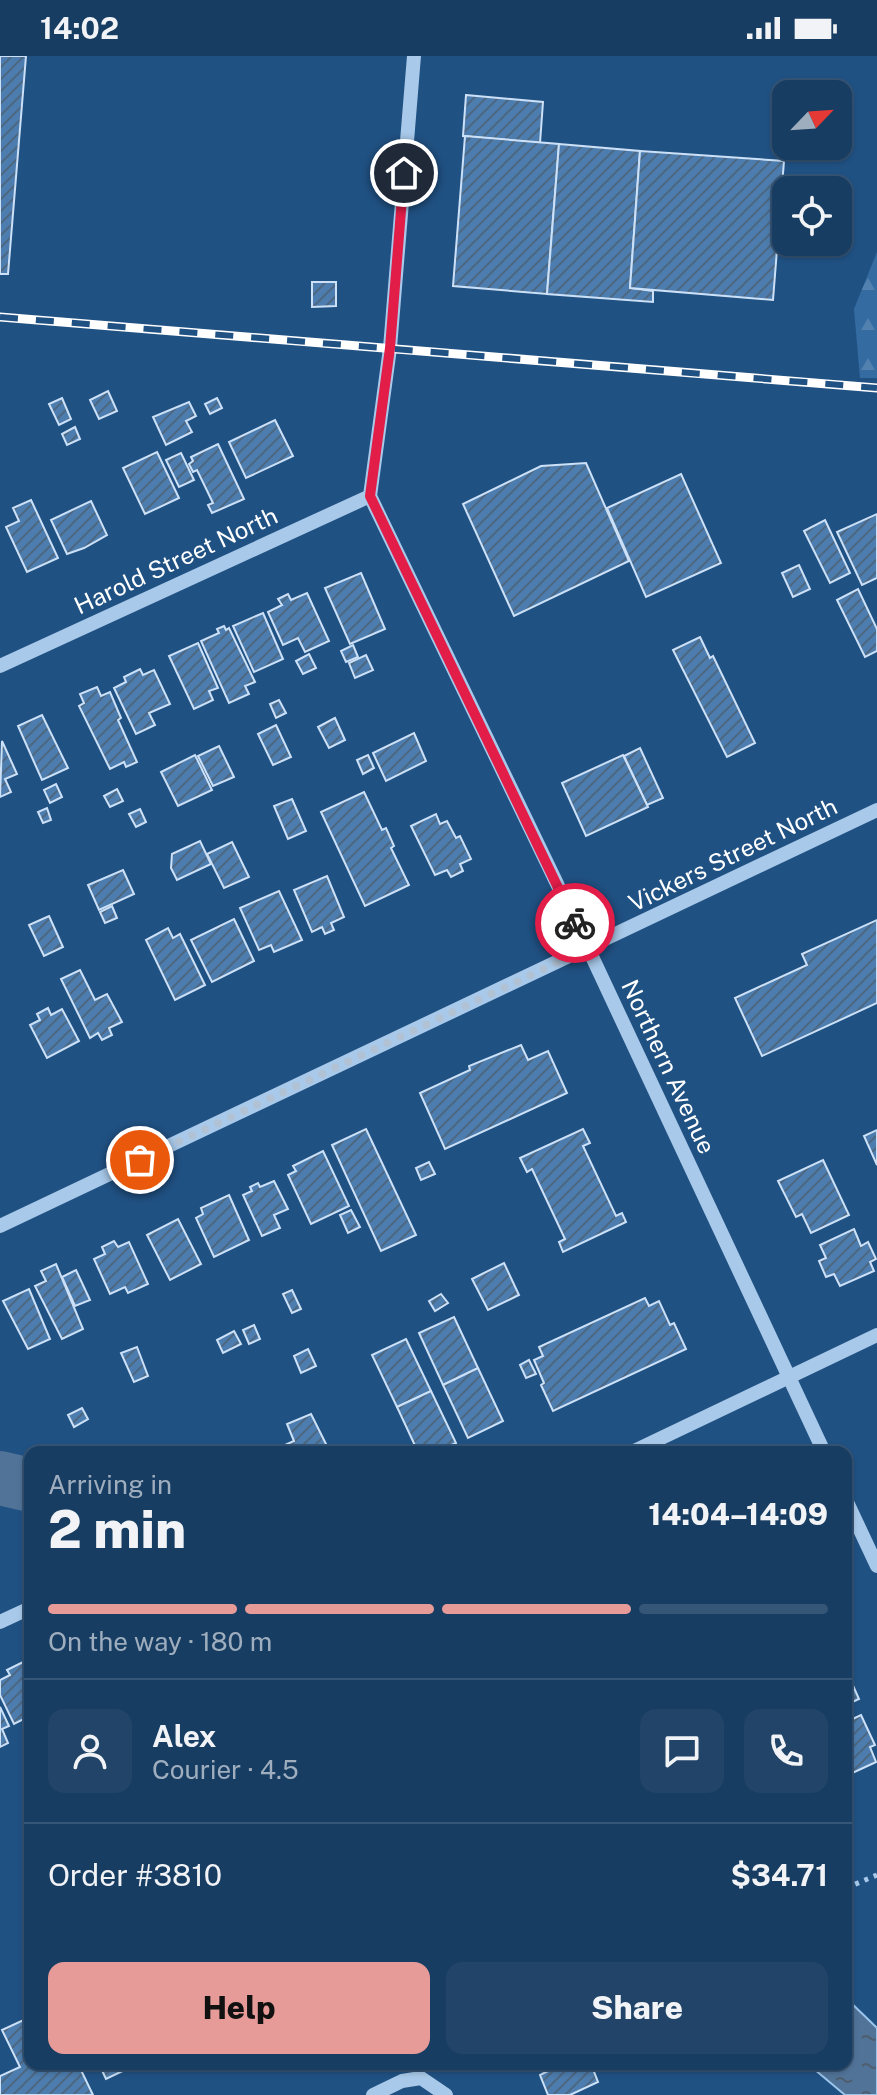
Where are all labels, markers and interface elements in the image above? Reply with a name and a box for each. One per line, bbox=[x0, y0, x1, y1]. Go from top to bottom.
text: 14:02 bbox=[40, 10, 119, 46]
north arrow bbox=[772, 80, 852, 160]
map controls bbox=[772, 80, 852, 256]
pin bbox=[370, 139, 438, 207]
icon: home bbox=[382, 151, 426, 195]
button: locate bbox=[772, 176, 852, 256]
street label: Harold Street North bbox=[70, 501, 282, 619]
street label: Vickers Street North bbox=[624, 791, 841, 917]
courier bbox=[535, 883, 615, 963]
icon: bike bbox=[553, 901, 597, 945]
street label: Northern Avenue bbox=[616, 975, 721, 1158]
pin bbox=[106, 1126, 174, 1194]
icon: bag bbox=[118, 1138, 162, 1182]
text: Arriving in bbox=[48, 1469, 172, 1500]
text: 14:04–14:09 bbox=[648, 1496, 828, 1532]
text: 2 min bbox=[48, 1499, 186, 1560]
text: On the way · 180 m bbox=[48, 1626, 272, 1657]
button: person bbox=[48, 1709, 132, 1793]
button: chat bbox=[640, 1709, 724, 1793]
button: phone bbox=[744, 1709, 828, 1793]
text: Alex bbox=[152, 1718, 216, 1754]
text: Courier · 4.5 bbox=[152, 1754, 299, 1785]
text: Order #3810 bbox=[48, 1857, 222, 1893]
text: $34.71 bbox=[731, 1857, 828, 1893]
button: Help bbox=[48, 1962, 430, 2054]
button: Share bbox=[446, 1962, 828, 2054]

